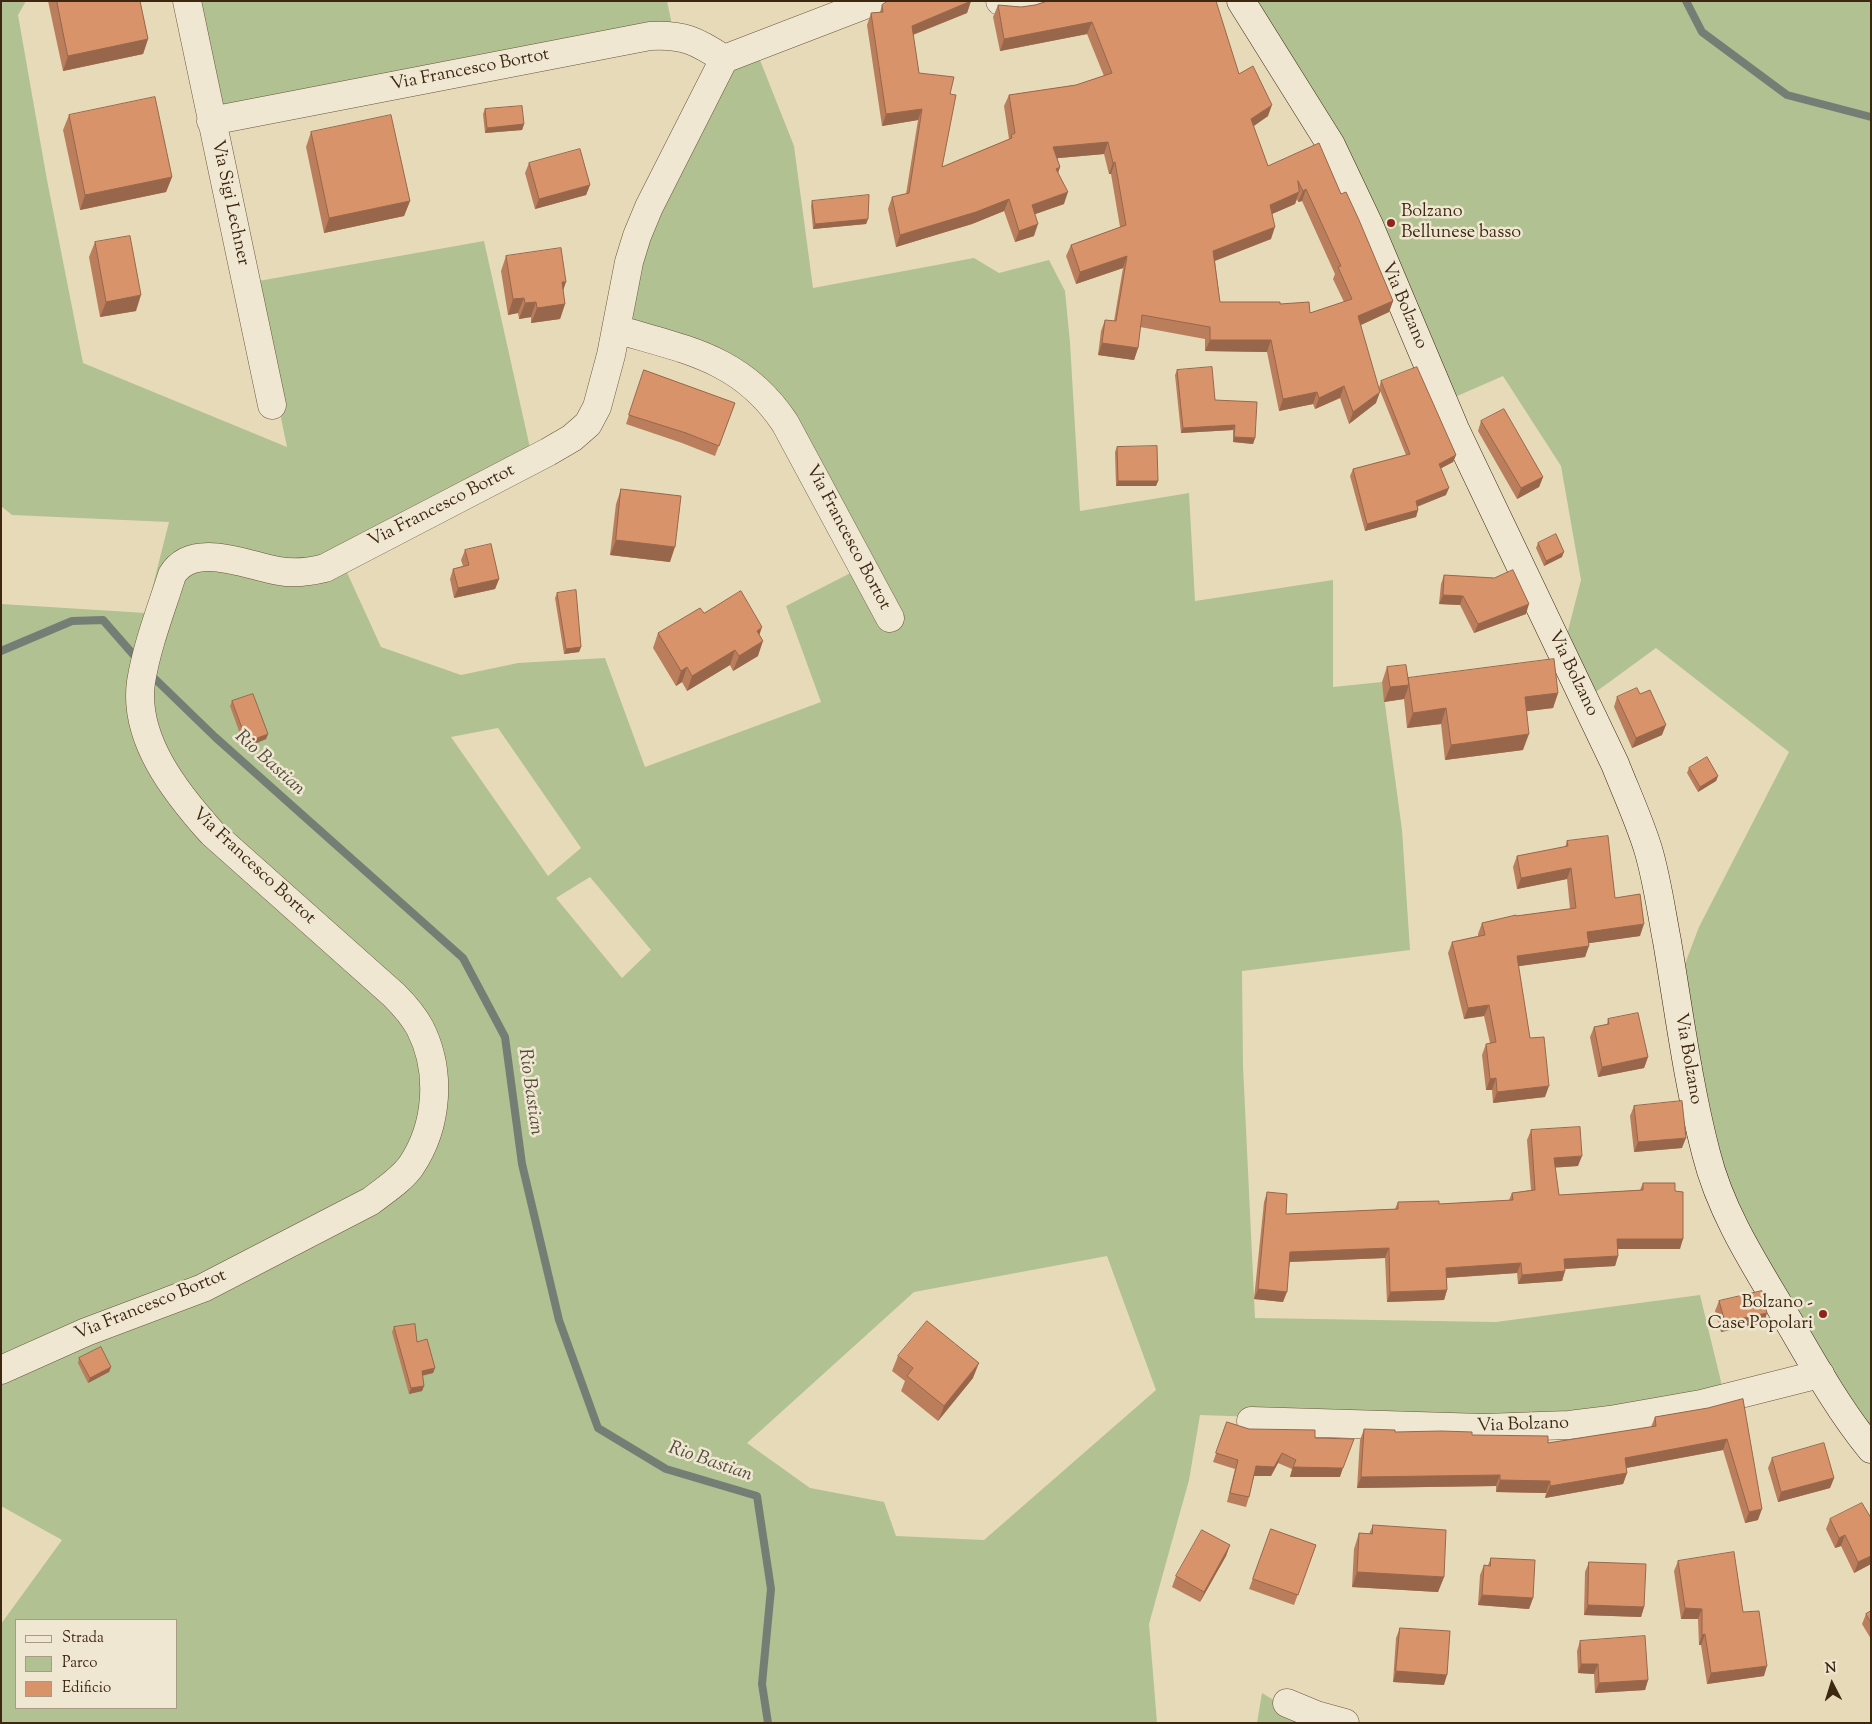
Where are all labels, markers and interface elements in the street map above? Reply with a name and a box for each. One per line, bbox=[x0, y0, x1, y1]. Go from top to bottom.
street label: Via Francesco Bortot bbox=[389, 45, 551, 97]
street label: Via Sigi Lechner bbox=[205, 138, 253, 268]
place label: Bolzano Bellunese basso bbox=[1401, 202, 1521, 244]
marker: Bolzano Bellunese basso bbox=[1385, 217, 1397, 229]
street label: Via Bolzano bbox=[1375, 259, 1431, 353]
street label: Via Francesco Bortot bbox=[365, 461, 519, 553]
street label: Via Francesco Bortot bbox=[800, 462, 894, 614]
street label: Via Bolzano bbox=[1542, 628, 1602, 720]
water label: Rio Bastian bbox=[229, 726, 309, 802]
street label: Via Francesco Bortot bbox=[187, 804, 319, 930]
street label: Via Bolzano bbox=[1668, 1012, 1706, 1106]
water label: Rio Bastian bbox=[512, 1047, 546, 1137]
street label: Via Francesco Bortot bbox=[72, 1266, 230, 1346]
place label: Bolzano - Case Popolari bbox=[1707, 1293, 1813, 1336]
marker: Bolzano - Case Popolari bbox=[1817, 1308, 1829, 1320]
street label: Via Bolzano bbox=[1477, 1414, 1569, 1438]
water label: Rio Bastian bbox=[665, 1438, 755, 1488]
legend bbox=[15, 1619, 178, 1709]
text: Strada bbox=[62, 1628, 104, 1649]
text: Parco bbox=[62, 1653, 98, 1674]
north arrow bbox=[1807, 1659, 1857, 1709]
text: N bbox=[1824, 1659, 1837, 1680]
text: Edificio bbox=[62, 1678, 111, 1699]

